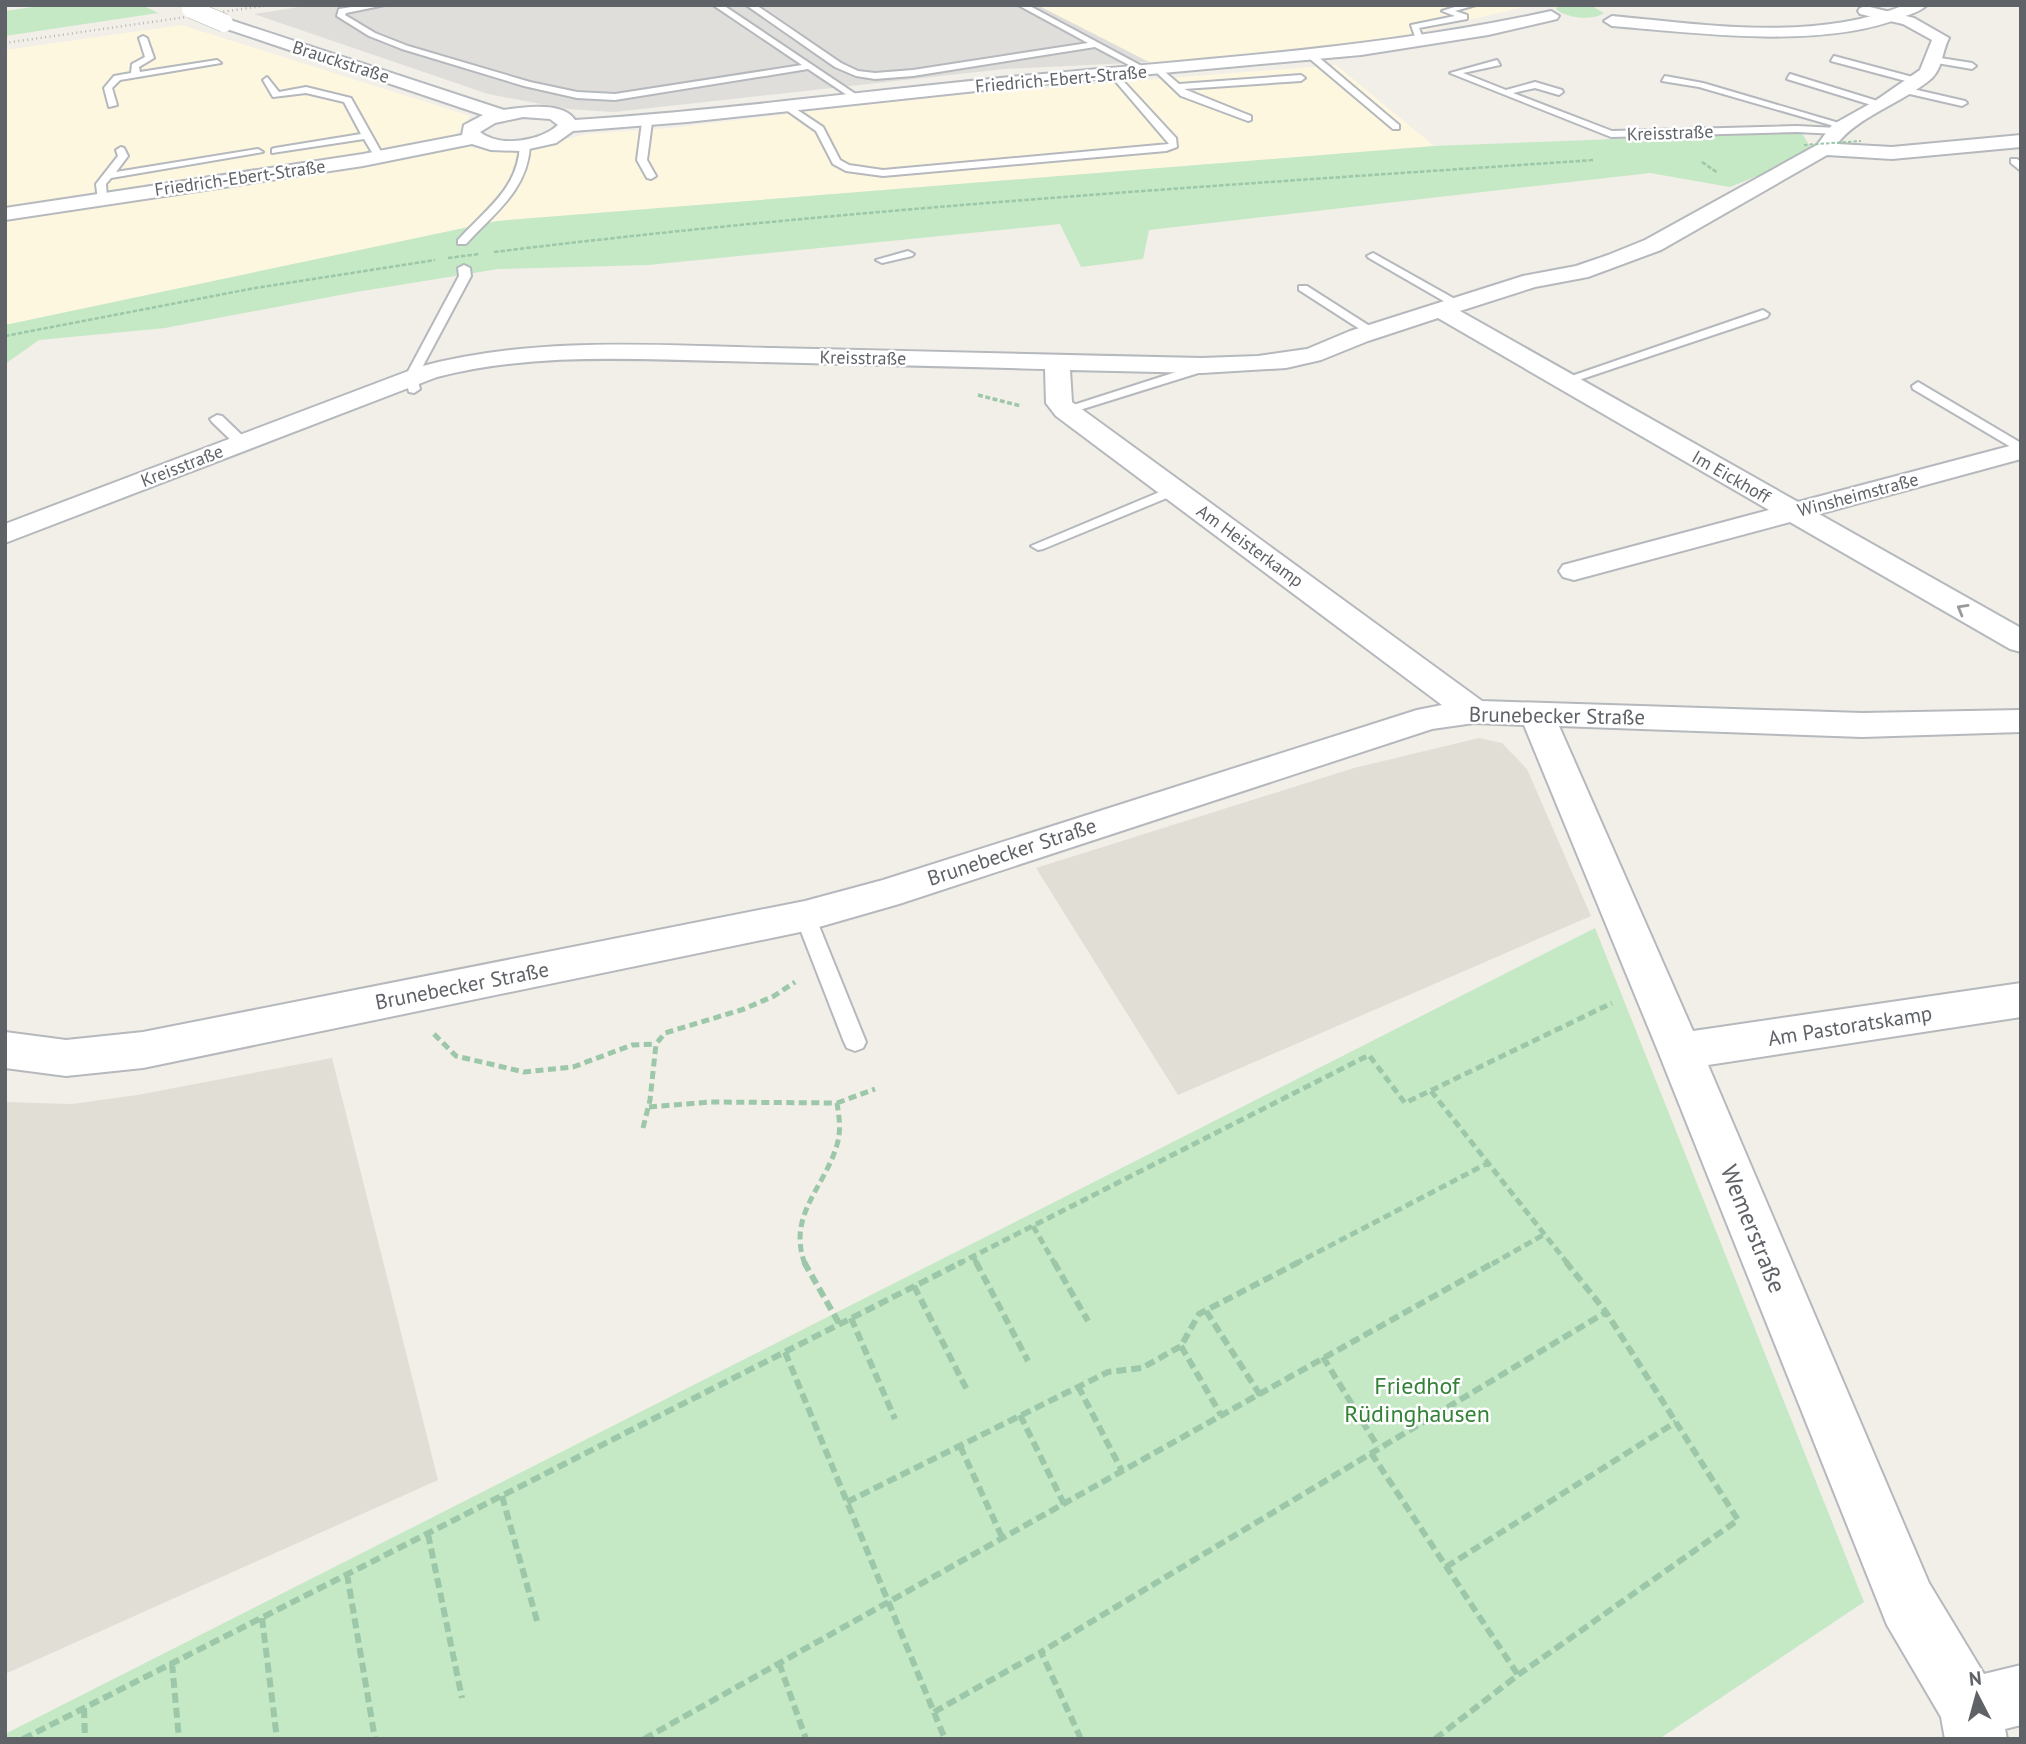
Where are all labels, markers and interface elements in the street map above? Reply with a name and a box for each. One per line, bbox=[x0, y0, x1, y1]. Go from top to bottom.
street label: Brauckstraße bbox=[290, 35, 393, 88]
street label: Friedrich-Ebert-Straße bbox=[974, 60, 1148, 97]
street label: Kreisstraße bbox=[1626, 119, 1714, 146]
street label: Friedrich-Ebert-Straße bbox=[153, 154, 327, 201]
street label: Kreisstraße bbox=[819, 345, 907, 370]
street label: Kreisstraße bbox=[137, 439, 226, 492]
street label: Im Eickhoff bbox=[1688, 445, 1776, 509]
street label: Winsheimstraße bbox=[1795, 467, 1921, 522]
street label: Am Heisterkamp bbox=[1192, 499, 1308, 592]
one-way arrow bbox=[1956, 604, 1969, 617]
street label: Brunebecker Straße bbox=[1469, 700, 1645, 731]
street label: Brunebecker Straße bbox=[924, 811, 1100, 892]
street label: Brunebecker Straße bbox=[373, 955, 551, 1016]
street label: Am Pastoratskamp bbox=[1766, 999, 1934, 1052]
street label: Wemerstraße bbox=[1714, 1160, 1793, 1297]
park label: Friedhof Rüdinghausen bbox=[1344, 1370, 1490, 1429]
north arrow bbox=[1942, 1660, 2012, 1730]
text: N bbox=[1968, 1666, 1983, 1691]

